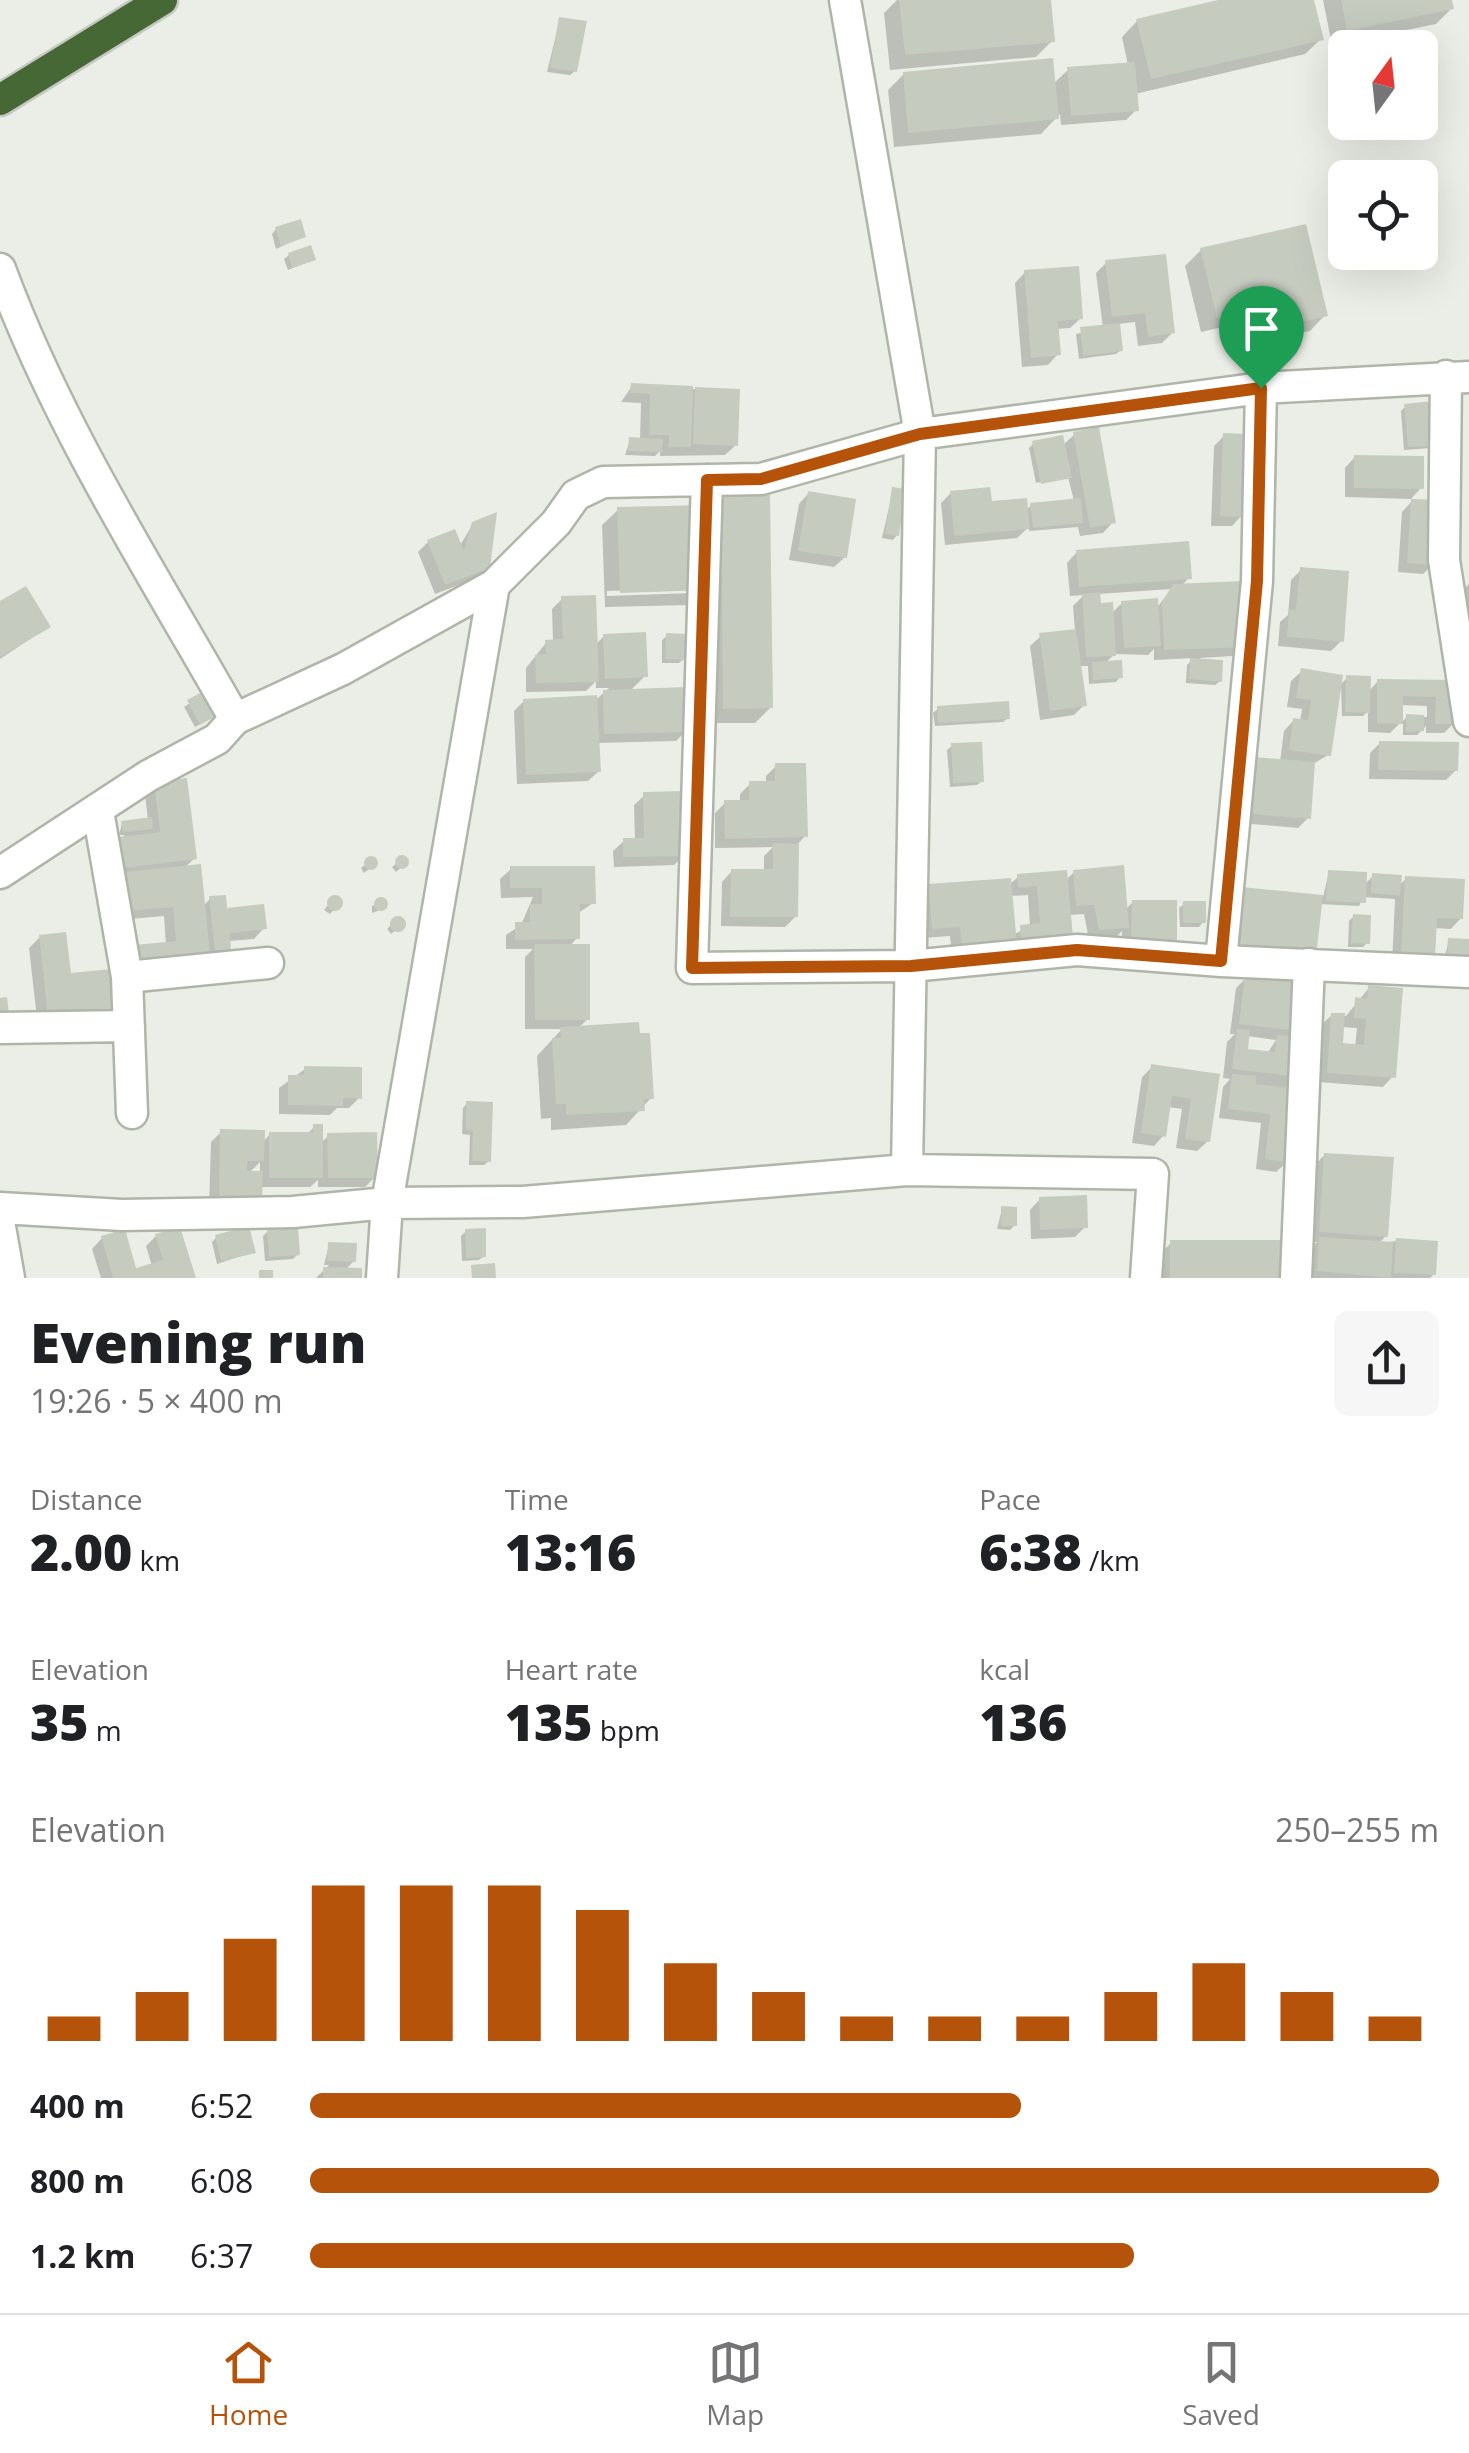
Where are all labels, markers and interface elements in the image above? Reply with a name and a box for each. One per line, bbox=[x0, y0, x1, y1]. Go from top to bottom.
north arrow bbox=[1328, 30, 1438, 140]
map controls bbox=[1328, 30, 1438, 270]
button: locate bbox=[1328, 160, 1438, 270]
pin bbox=[1219, 286, 1304, 389]
icon: arrive bbox=[1234, 301, 1289, 356]
text: Evening run bbox=[30, 1304, 366, 1379]
button: share bbox=[1334, 1311, 1439, 1416]
text: 19:26 · 5 × 400 m bbox=[30, 1379, 283, 1422]
text: Distance bbox=[30, 1480, 143, 1518]
text: Time bbox=[505, 1480, 569, 1518]
text: Pace bbox=[979, 1480, 1041, 1518]
text: 2.00 bbox=[30, 1518, 132, 1586]
text: 13:16 bbox=[505, 1518, 636, 1586]
text: 6:38 bbox=[979, 1518, 1082, 1586]
text: km bbox=[132, 1541, 180, 1579]
text: /km bbox=[1082, 1541, 1140, 1579]
text: Elevation bbox=[30, 1650, 149, 1688]
text: Heart rate bbox=[505, 1650, 638, 1688]
text: kcal bbox=[979, 1650, 1030, 1688]
text: 35 bbox=[30, 1688, 89, 1756]
text: 135 bbox=[505, 1688, 593, 1756]
text: 136 bbox=[979, 1688, 1067, 1756]
text: m bbox=[89, 1711, 122, 1749]
text: bpm bbox=[593, 1711, 660, 1749]
text: Elevation bbox=[30, 1808, 166, 1851]
text: 250–255 m bbox=[1275, 1808, 1439, 1851]
text: 400 m bbox=[30, 2084, 125, 2127]
text: 6:52 bbox=[190, 2084, 253, 2127]
text: 800 m bbox=[30, 2159, 125, 2202]
text: 6:08 bbox=[190, 2159, 253, 2202]
text: 1.2 km bbox=[30, 2234, 135, 2277]
text: 6:37 bbox=[190, 2234, 253, 2277]
tab: Home bbox=[209, 2335, 288, 2433]
tab: Map bbox=[706, 2335, 764, 2433]
tab: Saved bbox=[1182, 2335, 1260, 2433]

